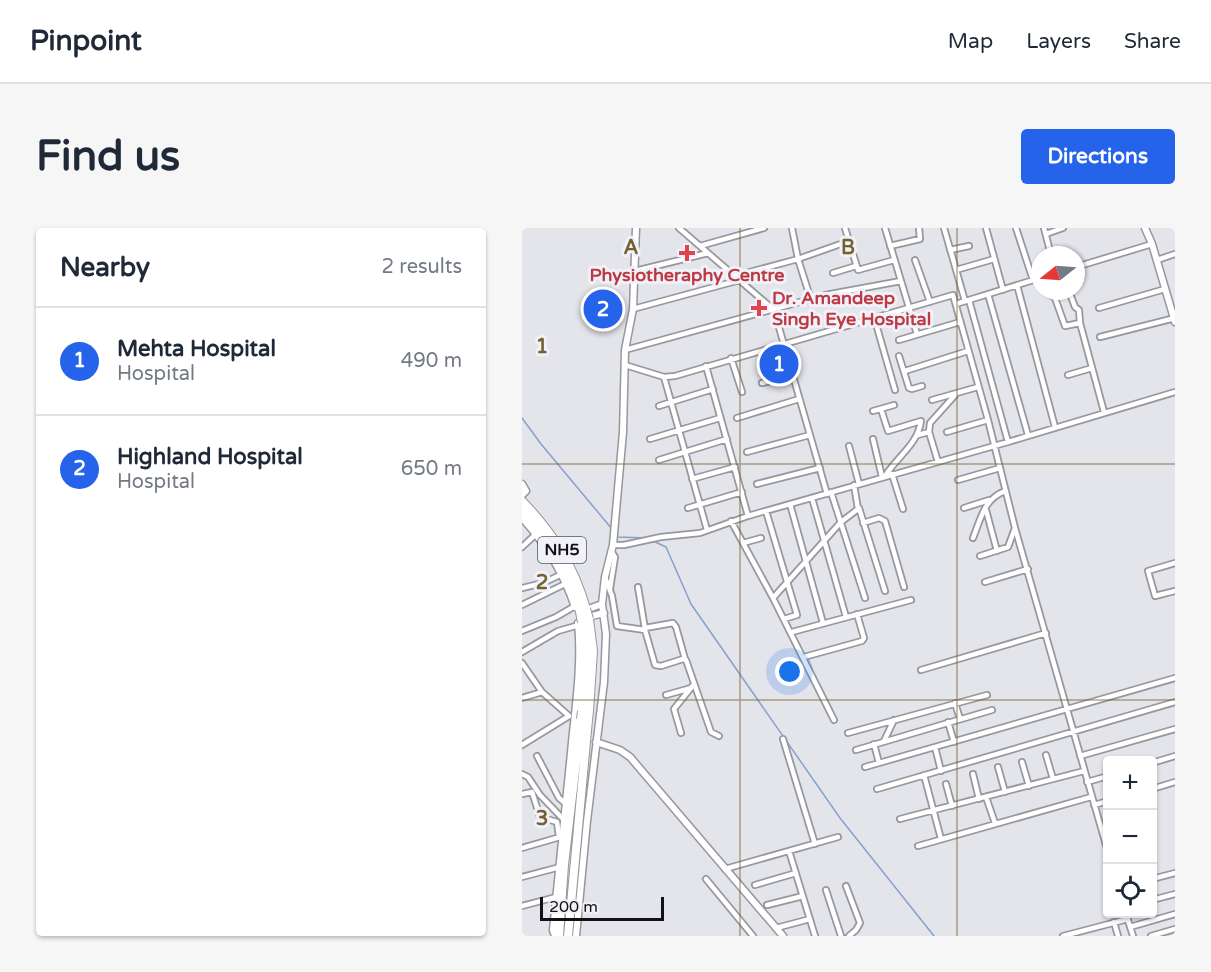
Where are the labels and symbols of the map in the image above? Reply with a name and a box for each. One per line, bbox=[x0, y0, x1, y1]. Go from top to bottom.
text: A bbox=[624, 236, 639, 260]
text: B bbox=[841, 236, 855, 260]
marker: Physiotheraphy Centre bbox=[678, 244, 696, 262]
north arrow bbox=[1031, 246, 1085, 300]
place label: Physiotheraphy Centre bbox=[590, 264, 784, 286]
pin: 2 bbox=[584, 286, 622, 332]
place label: Dr. Amandeep Singh Eye Hospital bbox=[772, 287, 931, 330]
marker: Dr. Amandeep Singh Eye Hospital bbox=[750, 299, 768, 317]
text: 1 bbox=[536, 335, 548, 359]
pin: 1 bbox=[760, 342, 798, 386]
road number: NH5 bbox=[538, 537, 586, 563]
text: 2 bbox=[536, 571, 548, 595]
your location bbox=[775, 657, 804, 686]
text: 3 bbox=[536, 807, 548, 831]
scale bar bbox=[540, 894, 664, 922]

